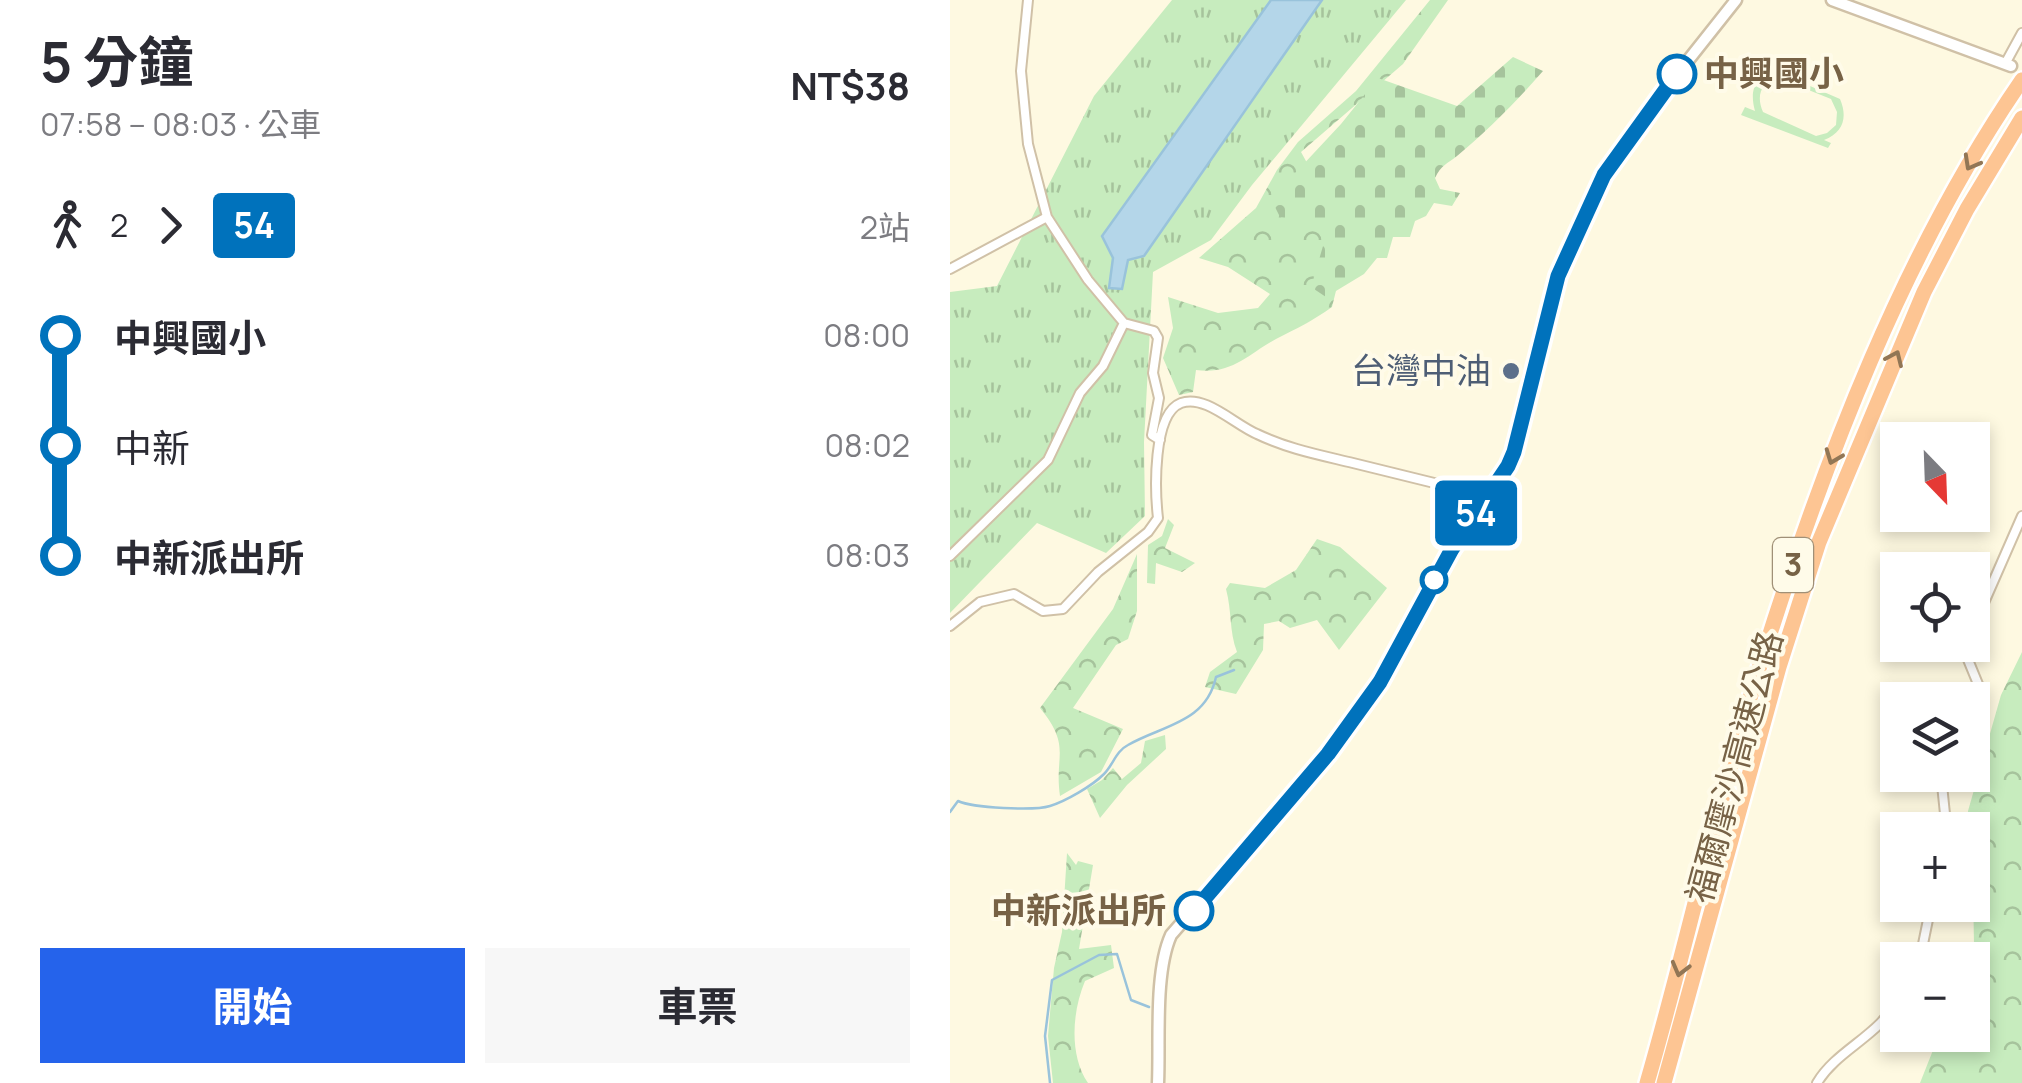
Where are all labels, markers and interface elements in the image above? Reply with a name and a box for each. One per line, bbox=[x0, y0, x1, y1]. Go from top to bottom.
text: 5 分鐘 bbox=[40, 23, 193, 99]
place label: 中興國小 bbox=[1704, 49, 1844, 97]
marker: 中興國小 bbox=[1658, 55, 1696, 93]
text: NT$38 bbox=[790, 59, 910, 111]
text: 07:58 – 08:03 · 公車 bbox=[40, 102, 321, 146]
one-way arrow bbox=[1964, 152, 1983, 170]
icon: walk bbox=[40, 198, 95, 253]
icon: forward bbox=[143, 198, 198, 253]
text: 54 bbox=[233, 201, 275, 249]
text: 2 bbox=[110, 203, 128, 247]
text: 2站 bbox=[860, 205, 910, 249]
text: 中興國小 bbox=[114, 311, 266, 363]
text: 08:00 bbox=[823, 313, 910, 357]
place label: 台灣中油 bbox=[1351, 346, 1491, 394]
one-way arrow bbox=[1883, 350, 1903, 368]
marker: 台灣中油 bbox=[1500, 360, 1522, 382]
text: 中新 bbox=[114, 421, 190, 473]
north arrow bbox=[1880, 422, 1990, 532]
map controls bbox=[1880, 422, 1990, 1052]
text: 08:02 bbox=[825, 423, 910, 467]
one-way arrow bbox=[1825, 447, 1845, 465]
line badge: 54 bbox=[1431, 480, 1521, 546]
text: 54 bbox=[1455, 489, 1497, 537]
text: 中新派出所 bbox=[114, 531, 304, 583]
text: 08:03 bbox=[825, 533, 910, 577]
road number: 3 bbox=[1773, 538, 1813, 592]
button: locate bbox=[1880, 552, 1990, 662]
unlabelled marker bbox=[1421, 567, 1447, 593]
street label: 福爾摩沙高速公路 bbox=[1675, 625, 1793, 908]
button: layers bbox=[1880, 682, 1990, 792]
button: + bbox=[1880, 812, 1990, 922]
place label: 中新派出所 bbox=[991, 886, 1166, 934]
marker: 中新派出所 bbox=[1175, 892, 1213, 930]
button: − bbox=[1880, 942, 1990, 1052]
button: 開始 bbox=[40, 948, 465, 1063]
button: 車票 bbox=[485, 948, 910, 1063]
one-way arrow bbox=[1670, 960, 1691, 977]

